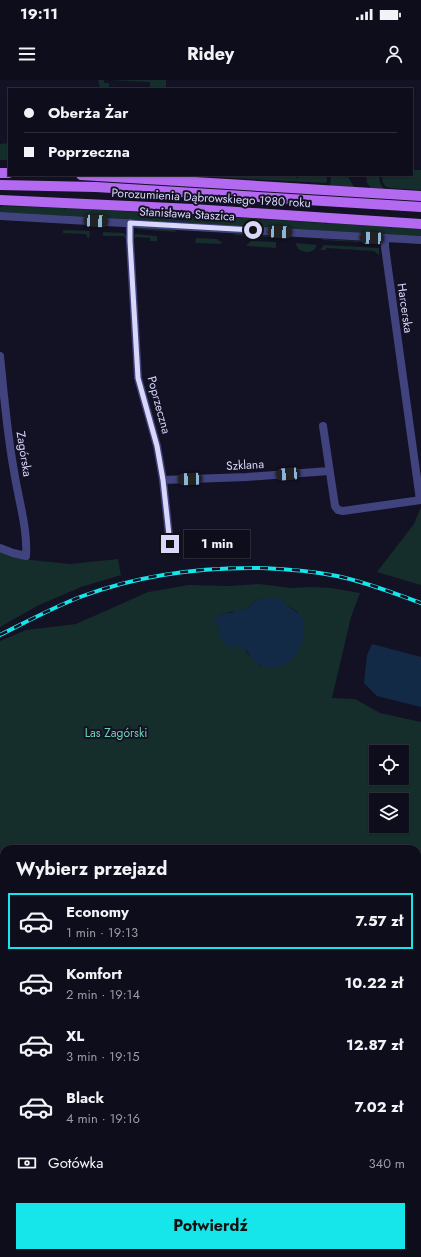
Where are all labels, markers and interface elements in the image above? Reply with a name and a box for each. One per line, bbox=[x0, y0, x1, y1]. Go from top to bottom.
text: 19:11 bbox=[20, 3, 58, 25]
text: Ridey bbox=[187, 41, 234, 67]
icon: menu bbox=[16, 43, 38, 65]
icon: person bbox=[383, 43, 405, 65]
text: Oberża Żar bbox=[48, 102, 128, 124]
text: Poprzeczna bbox=[48, 141, 130, 163]
street label: Porozumienia Dąbrowskiego 1980 roku bbox=[111, 184, 311, 212]
street label: Stanisława Staszica bbox=[139, 203, 235, 226]
car bbox=[84, 214, 108, 228]
route start bbox=[244, 221, 262, 239]
car bbox=[268, 225, 292, 239]
car bbox=[360, 231, 384, 245]
street label: Harcerska bbox=[393, 282, 417, 334]
street label: Poprzeczna bbox=[143, 374, 175, 436]
street label: Zagórska bbox=[12, 430, 36, 478]
street label: Szklana bbox=[226, 455, 265, 475]
car bbox=[276, 467, 300, 481]
car bbox=[178, 473, 202, 485]
callout: 1 min bbox=[184, 530, 250, 558]
text: 1 min bbox=[201, 534, 233, 553]
route end bbox=[161, 535, 179, 553]
park label: Las Zagórski bbox=[85, 724, 147, 742]
map controls bbox=[369, 745, 409, 833]
button: locate bbox=[369, 745, 409, 785]
button: layers bbox=[369, 793, 409, 833]
text: Wybierz przejazd bbox=[16, 856, 167, 882]
text: Economy bbox=[66, 901, 129, 923]
icon: car bbox=[18, 903, 54, 939]
text: 7.57 zł bbox=[356, 910, 403, 932]
text: 1 min · 19:13 bbox=[66, 923, 138, 942]
text: Komfort bbox=[66, 963, 122, 985]
icon: car bbox=[18, 965, 54, 1001]
text: 10.22 zł bbox=[345, 972, 403, 994]
text: 2 min · 19:14 bbox=[66, 985, 140, 1004]
text: XL bbox=[66, 1025, 84, 1047]
icon: car bbox=[18, 1027, 54, 1063]
text: 12.87 zł bbox=[346, 1034, 403, 1056]
text: 3 min · 19:15 bbox=[66, 1047, 139, 1066]
text: Black bbox=[66, 1087, 104, 1109]
icon: car bbox=[18, 1089, 54, 1125]
text: 7.02 zł bbox=[354, 1096, 403, 1118]
text: 4 min · 19:16 bbox=[66, 1109, 140, 1128]
icon: cash bbox=[16, 1152, 38, 1174]
text: Gotówka bbox=[48, 1152, 103, 1174]
text: 340 m bbox=[368, 1154, 405, 1173]
button: Potwierdź bbox=[16, 1203, 405, 1249]

